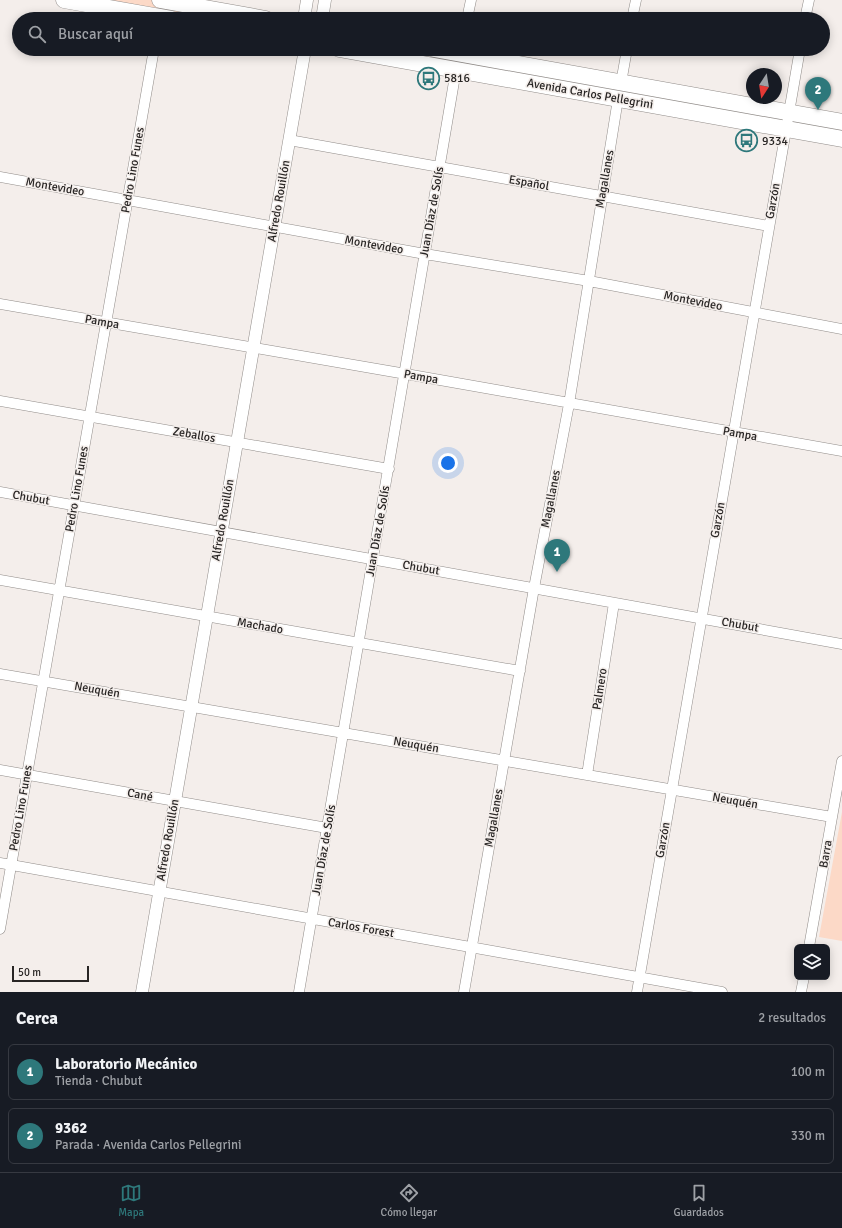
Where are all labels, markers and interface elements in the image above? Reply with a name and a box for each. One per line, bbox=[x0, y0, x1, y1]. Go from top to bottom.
search box bbox=[12, 12, 830, 56]
icon: search bbox=[26, 23, 48, 45]
text: Buscar aquí bbox=[58, 25, 133, 43]
bus stop icon: 5816 bbox=[415, 65, 441, 91]
north arrow bbox=[746, 68, 782, 104]
place label: 5816 bbox=[444, 71, 470, 86]
street label: Avenida Carlos Pellegrini bbox=[526, 76, 654, 112]
pin: 2 bbox=[805, 77, 831, 110]
street label: Pedro Lino Funes bbox=[118, 126, 148, 214]
bus stop icon: 9334 bbox=[733, 128, 759, 154]
place label: 9334 bbox=[762, 134, 788, 149]
street label: Magallanes bbox=[592, 149, 618, 209]
street label: Alfredo Rouillón bbox=[264, 159, 294, 243]
street label: Juan Díaz de Solís bbox=[417, 165, 447, 259]
street label: Español bbox=[508, 172, 551, 194]
street label: Montevideo bbox=[24, 174, 86, 200]
street label: Garzón bbox=[762, 182, 784, 220]
street label: Montevideo bbox=[343, 232, 405, 258]
street label: Montevideo bbox=[662, 288, 724, 314]
street label: Pampa bbox=[84, 312, 120, 332]
street label: Pampa bbox=[403, 367, 439, 387]
street label: Zeballos bbox=[171, 424, 217, 446]
street label: Pampa bbox=[722, 424, 758, 444]
street label: Pedro Lino Funes bbox=[62, 445, 92, 533]
your location bbox=[438, 453, 458, 473]
street label: Magallanes bbox=[538, 469, 564, 529]
street label: Alfredo Rouillón bbox=[208, 478, 238, 562]
street label: Juan Díaz de Solís bbox=[363, 484, 393, 578]
street label: Chubut bbox=[11, 487, 51, 509]
street label: Garzón bbox=[707, 501, 729, 539]
pin: 1 bbox=[544, 539, 570, 572]
street label: Chubut bbox=[401, 557, 441, 579]
street label: Chubut bbox=[720, 614, 760, 636]
street label: Machado bbox=[236, 615, 284, 637]
street label: Palmero bbox=[589, 667, 611, 711]
street label: Neuquén bbox=[73, 679, 121, 701]
street label: Neuquén bbox=[392, 734, 440, 756]
street label: Pedro Lino Funes bbox=[6, 764, 36, 852]
street label: Cané bbox=[126, 785, 154, 805]
street label: Magallanes bbox=[481, 788, 507, 848]
street label: Neuquén bbox=[711, 790, 759, 812]
street label: Alfredo Rouillón bbox=[153, 798, 183, 882]
street label: Juan Díaz de Solís bbox=[309, 803, 339, 897]
street label: Garzón bbox=[652, 821, 674, 859]
street label: Barra bbox=[816, 839, 836, 869]
street label: Carlos Forest bbox=[327, 915, 395, 941]
map controls bbox=[794, 944, 830, 980]
button: layers bbox=[794, 944, 830, 980]
scale bar bbox=[12, 964, 89, 983]
text: 50 m bbox=[18, 966, 41, 979]
text: Cerca bbox=[16, 1008, 58, 1029]
text: 2 resultados bbox=[758, 1010, 826, 1026]
text: Laboratorio Mecánico bbox=[55, 1055, 197, 1073]
text: 1 bbox=[26, 1064, 34, 1080]
text: 100 m bbox=[791, 1064, 825, 1080]
text: Tienda · Chubut bbox=[55, 1073, 142, 1089]
text: 9362 bbox=[55, 1119, 87, 1137]
text: 2 bbox=[26, 1128, 34, 1144]
text: 330 m bbox=[791, 1128, 825, 1144]
text: Parada · Avenida Carlos Pellegrini bbox=[55, 1137, 242, 1153]
tab: Mapa bbox=[118, 1182, 144, 1219]
tab: Cómo llegar bbox=[381, 1182, 437, 1219]
tab: Guardados bbox=[673, 1182, 724, 1219]

